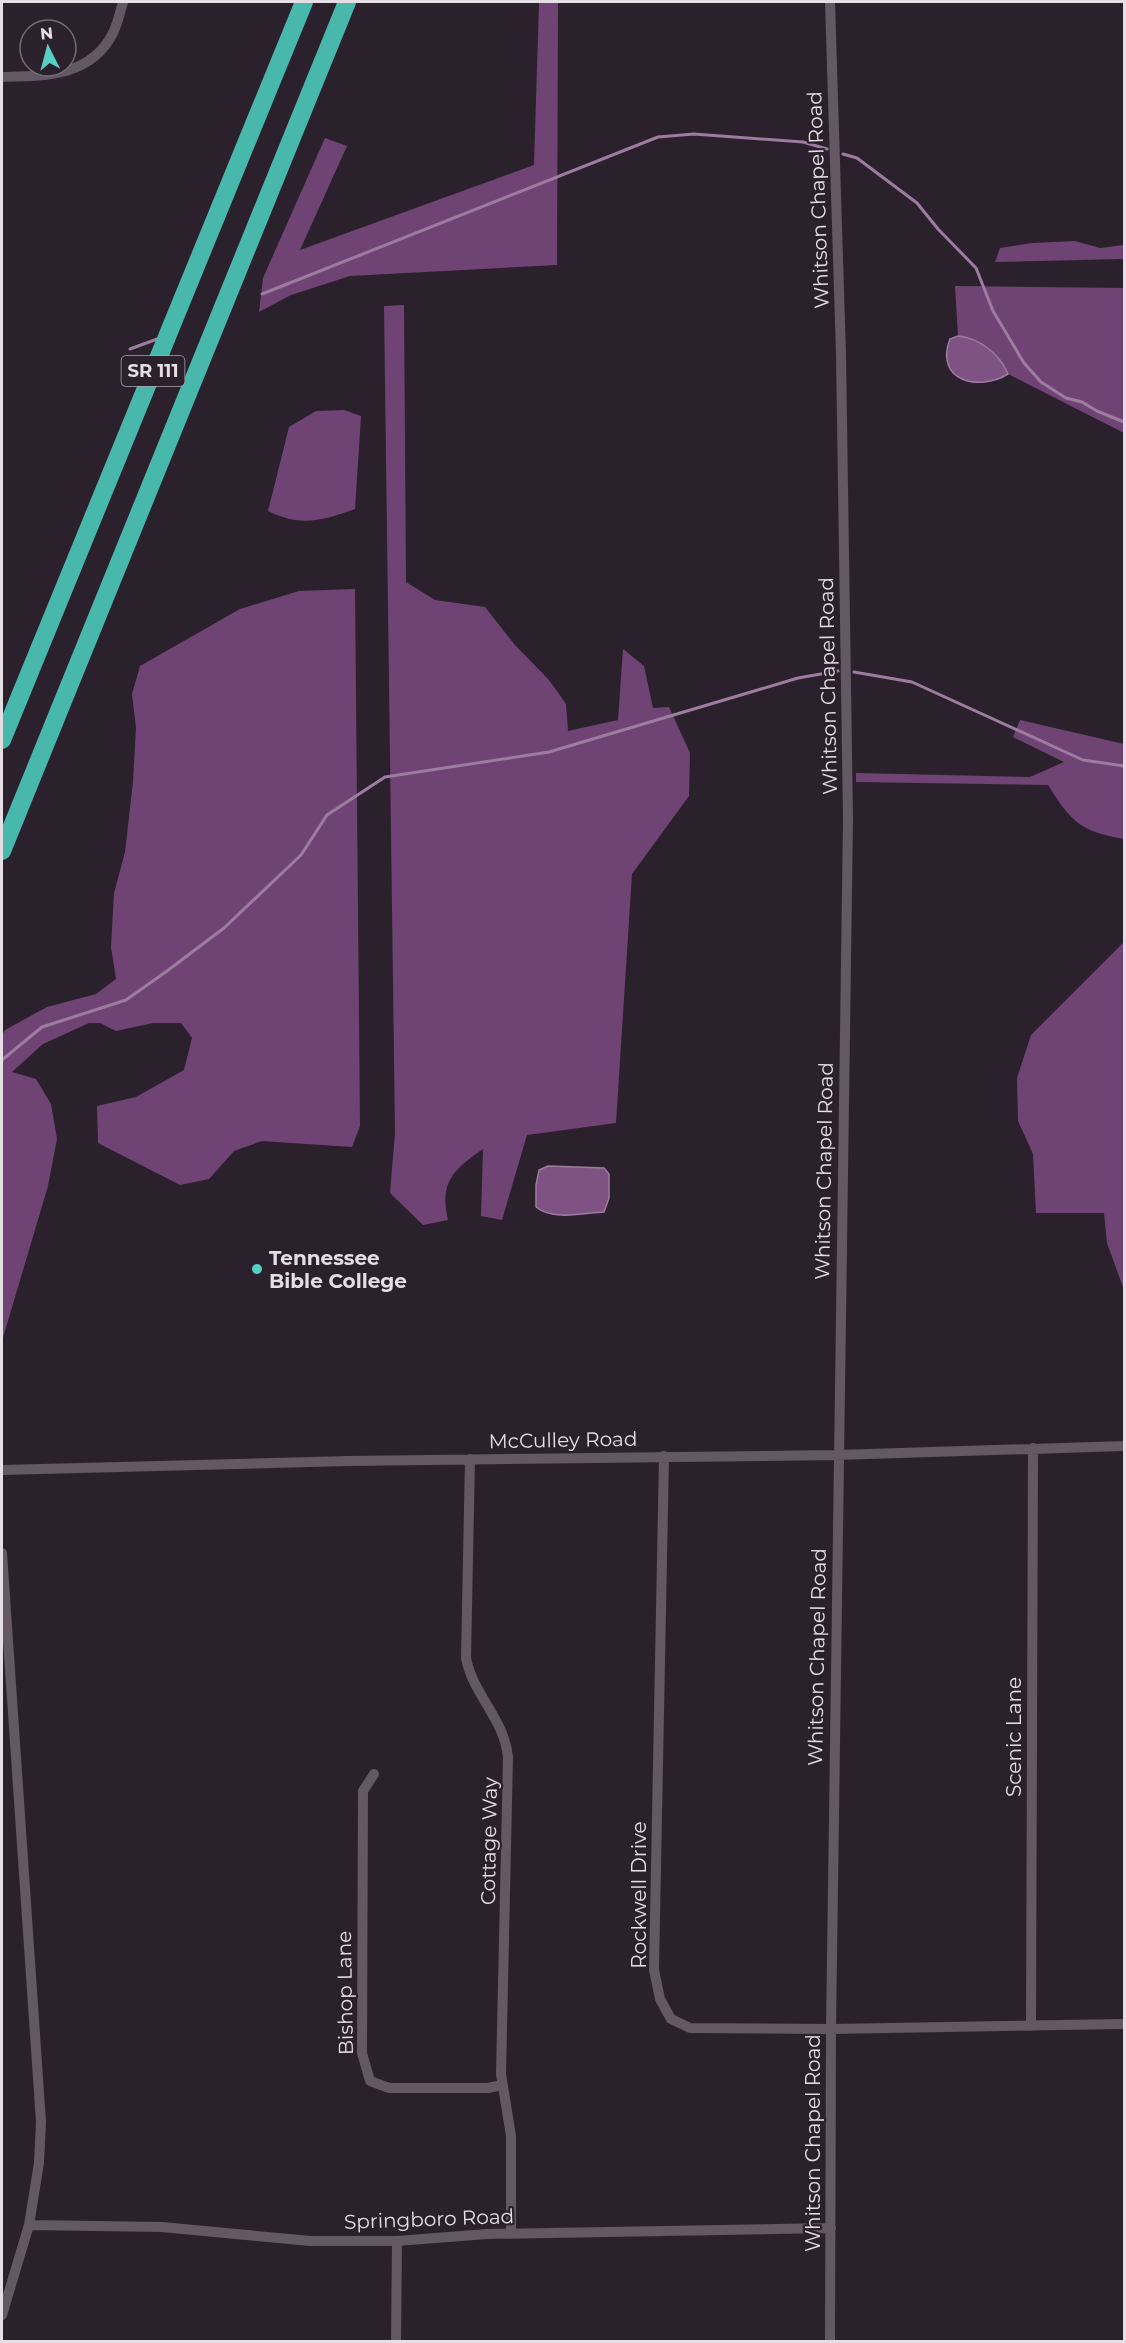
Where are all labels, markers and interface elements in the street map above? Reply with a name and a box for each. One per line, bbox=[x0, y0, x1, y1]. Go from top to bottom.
north arrow bbox=[18, 18, 78, 78]
text: N bbox=[39, 23, 54, 44]
street label: Whitson Chapel Road bbox=[802, 91, 834, 309]
road number: SR 111 bbox=[122, 356, 184, 386]
street label: Whitson Chapel Road bbox=[814, 577, 842, 795]
street label: Whitson Chapel Road bbox=[810, 1062, 838, 1280]
place label: Tennessee Bible College bbox=[269, 1246, 407, 1293]
marker: Tennessee Bible College bbox=[250, 1262, 264, 1276]
street label: McCulley Road bbox=[488, 1427, 638, 1453]
street label: Whitson Chapel Road bbox=[803, 1548, 831, 1766]
street label: Scenic Lane bbox=[1002, 1677, 1026, 1797]
street label: Cottage Way bbox=[476, 1777, 502, 1905]
street label: Rockwell Drive bbox=[627, 1821, 651, 1969]
street label: Bishop Lane bbox=[332, 1931, 358, 2055]
street label: Whitson Chapel Road bbox=[801, 2034, 825, 2252]
street label: Springboro Road bbox=[344, 2204, 514, 2234]

